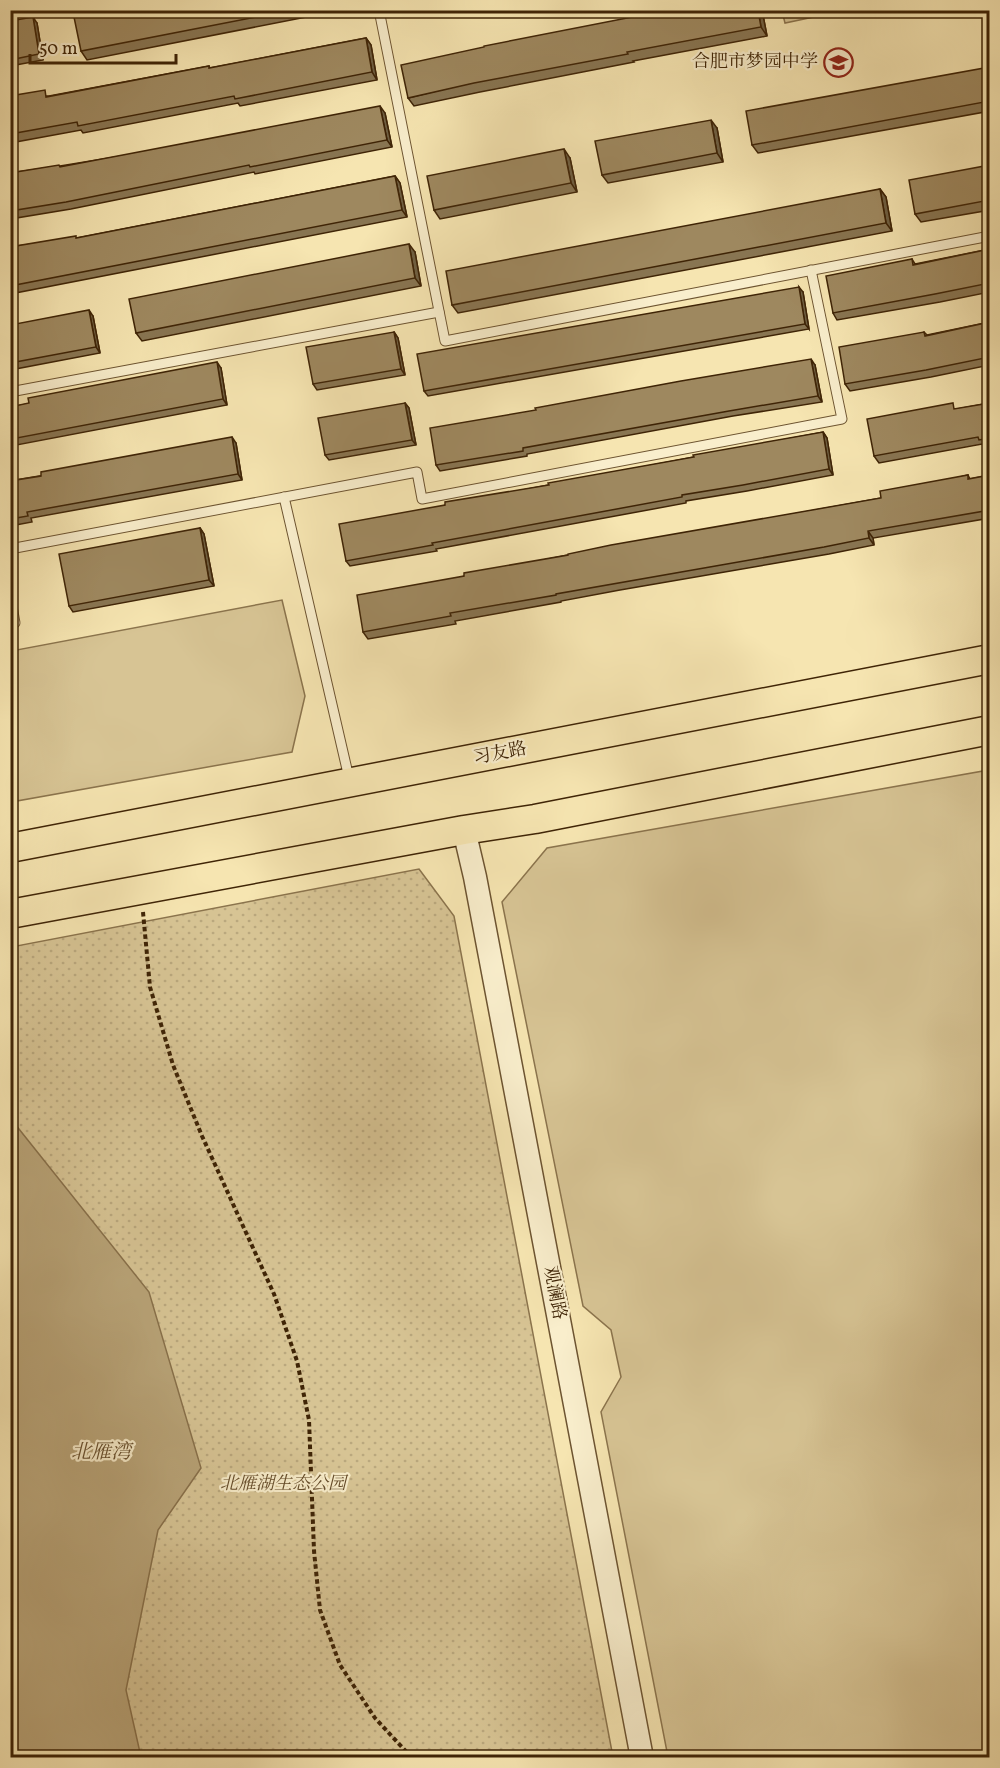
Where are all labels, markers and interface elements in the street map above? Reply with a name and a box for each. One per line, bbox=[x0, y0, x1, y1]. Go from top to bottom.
scale bar bbox=[30, 27, 176, 65]
text: 50 m bbox=[39, 37, 78, 62]
school or university icon: 合肥市梦园中学 bbox=[823, 46, 855, 78]
place label: 合肥市梦园中学 bbox=[692, 50, 818, 75]
street label: 习友路 bbox=[471, 737, 529, 771]
street label: 观澜路 bbox=[537, 1264, 571, 1322]
water label: 北雁湾 bbox=[71, 1439, 134, 1467]
park label: 北雁湖生态公园 bbox=[220, 1472, 349, 1497]

